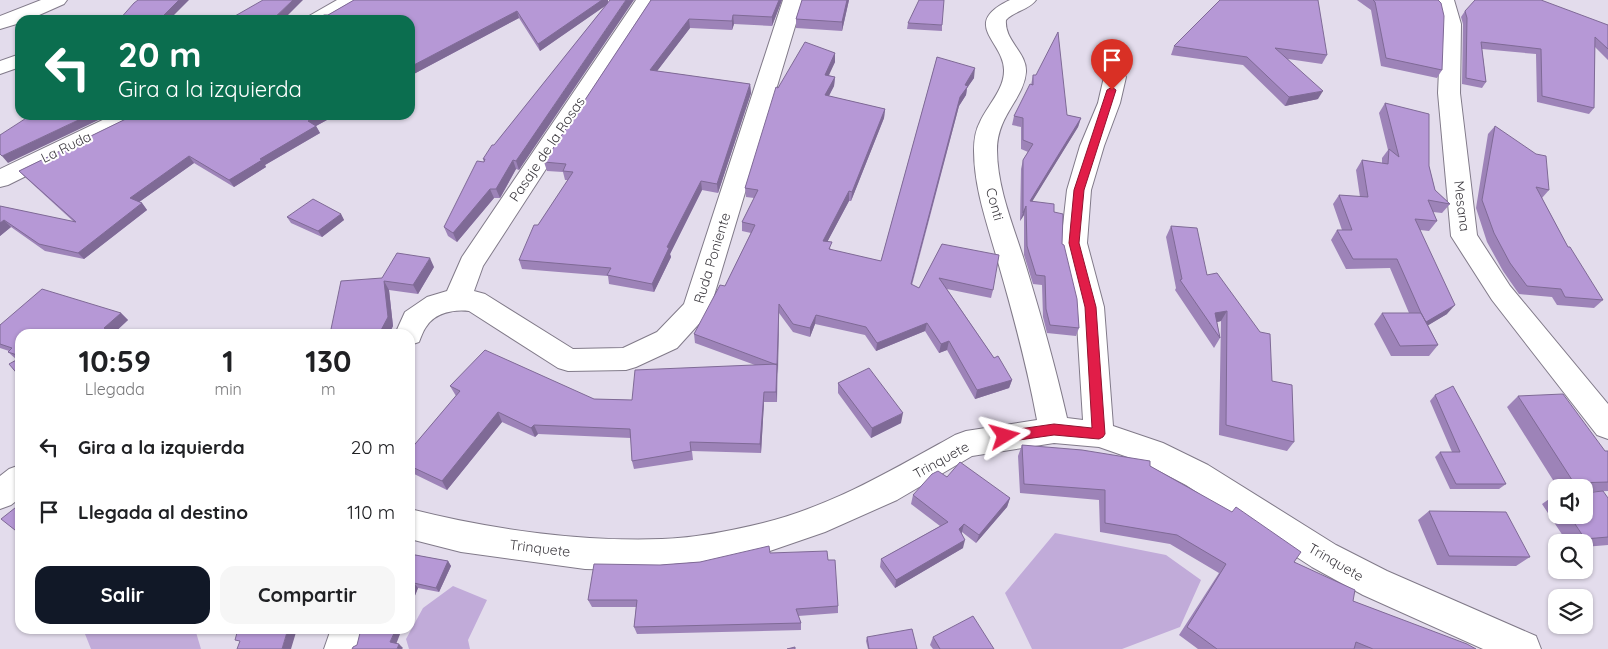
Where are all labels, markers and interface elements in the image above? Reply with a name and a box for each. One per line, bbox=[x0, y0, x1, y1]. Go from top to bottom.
text: 20 m bbox=[118, 32, 201, 76]
icon: left bbox=[35, 35, 100, 100]
pin bbox=[1091, 39, 1133, 90]
icon: arrive bbox=[1098, 46, 1126, 74]
text: Gira a la izquierda bbox=[118, 75, 302, 103]
street label: Pasaje de la Rosas bbox=[505, 93, 589, 205]
street label: La Ruda bbox=[38, 127, 94, 167]
street label: Mesana bbox=[1450, 179, 1474, 233]
street label: Conti bbox=[982, 186, 1008, 222]
street label: Ruda Poniente bbox=[690, 210, 734, 306]
text: 10:59 bbox=[78, 342, 151, 380]
text: 1 bbox=[222, 342, 234, 380]
text: 130 bbox=[305, 342, 351, 380]
text: Llegada bbox=[85, 379, 145, 399]
text: min bbox=[215, 379, 242, 399]
text: m bbox=[321, 379, 336, 399]
position arrow bbox=[978, 409, 1030, 461]
icon: left bbox=[35, 433, 63, 461]
text: Gira a la izquierda bbox=[78, 435, 245, 459]
text: 20 m bbox=[351, 435, 395, 459]
street label: Trinquete bbox=[910, 437, 972, 483]
map controls bbox=[1548, 479, 1593, 634]
button: sound bbox=[1548, 479, 1593, 524]
icon: arrive bbox=[35, 498, 63, 526]
text: Llegada al destino bbox=[78, 500, 248, 524]
text: 110 m bbox=[347, 500, 395, 524]
button: search bbox=[1548, 534, 1593, 579]
street label: Trinquete bbox=[509, 535, 571, 561]
street label: Trinquete bbox=[1305, 539, 1367, 585]
button: Salir bbox=[35, 566, 210, 624]
button: Compartir bbox=[220, 566, 395, 624]
button: layers bbox=[1548, 589, 1593, 634]

